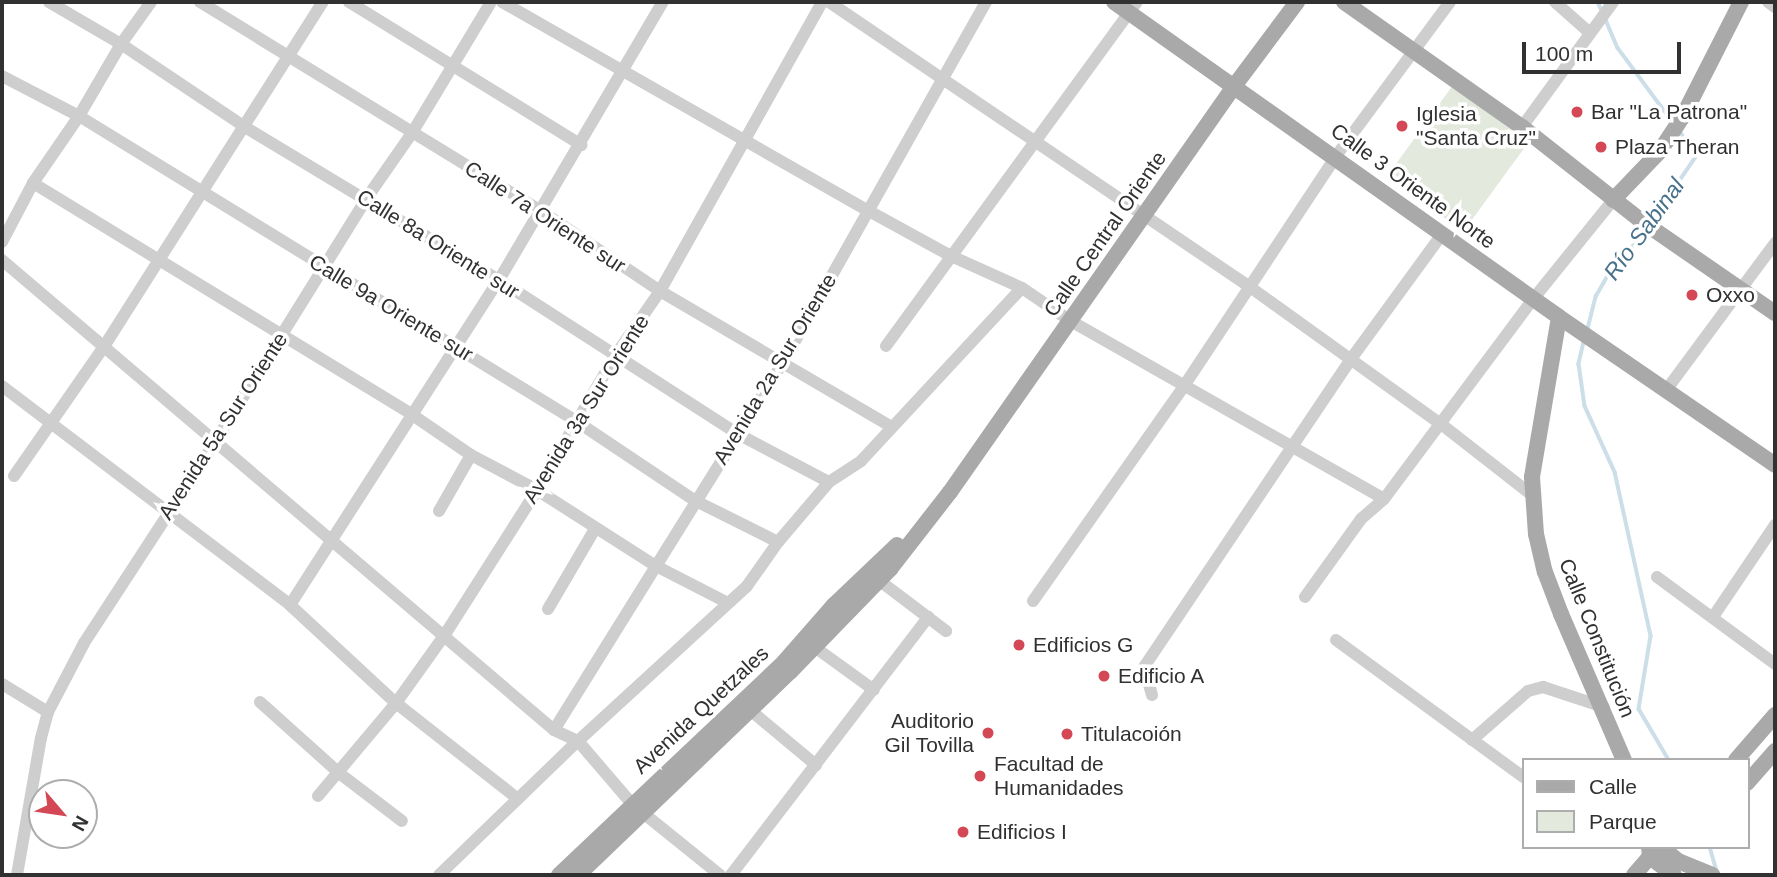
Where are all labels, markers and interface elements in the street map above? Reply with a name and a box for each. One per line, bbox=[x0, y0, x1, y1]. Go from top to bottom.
scale bar bbox=[1525, 28, 1684, 72]
text: 100 m bbox=[1535, 42, 1593, 65]
place label: Bar "La Patrona" bbox=[1591, 99, 1747, 125]
place label: Iglesia "Santa Cruz" bbox=[1416, 101, 1536, 151]
marker: Bar "La Patrona" bbox=[1569, 104, 1585, 120]
street label: Calle 3 Oriente Norte bbox=[1326, 118, 1500, 254]
marker: Iglesia "Santa Cruz" bbox=[1394, 118, 1410, 134]
place label: Plaza Theran bbox=[1615, 134, 1740, 160]
marker: Plaza Theran bbox=[1593, 139, 1609, 155]
street label: Calle Central Oriente bbox=[1038, 146, 1172, 322]
street label: Calle 7a Oriente sur bbox=[460, 156, 630, 278]
water label: Río Sabinal bbox=[1598, 173, 1690, 285]
street label: Calle 8a Oriente sur bbox=[352, 184, 524, 304]
street label: Calle 9a Oriente sur bbox=[304, 249, 478, 367]
street label: Avenida 2a Sur Oriente bbox=[708, 269, 842, 469]
place label: Oxxo bbox=[1706, 282, 1755, 308]
marker: Oxxo bbox=[1684, 287, 1700, 303]
street label: Avenida 3a Sur Oriente bbox=[518, 310, 654, 508]
street label: Avenida 5a Sur Oriente bbox=[153, 328, 293, 524]
street label: Calle Constitución bbox=[1554, 555, 1640, 721]
place label: Edificios G bbox=[1033, 632, 1133, 658]
marker: Edificios G bbox=[1011, 637, 1027, 653]
street label: Avenida Quetzales bbox=[628, 641, 774, 779]
place label: Edificio A bbox=[1118, 663, 1206, 689]
marker: Edificio A bbox=[1096, 668, 1112, 684]
place label: Auditorio Gil Tovilla bbox=[884, 708, 974, 758]
place label: Titulacoión bbox=[1081, 721, 1182, 747]
marker: Auditorio Gil Tovilla bbox=[980, 725, 996, 741]
marker: Titulacoión bbox=[1059, 726, 1075, 742]
place label: Facultad de Humanidades bbox=[994, 751, 1124, 801]
legend bbox=[1522, 758, 1749, 849]
marker: Facultad de Humanidades bbox=[972, 768, 988, 784]
text: Calle bbox=[1589, 775, 1637, 798]
north arrow bbox=[28, 779, 98, 849]
text: Parque bbox=[1589, 810, 1657, 833]
text: N bbox=[68, 812, 93, 835]
place label: Edificios I bbox=[977, 819, 1067, 845]
marker: Edificios I bbox=[955, 824, 971, 840]

